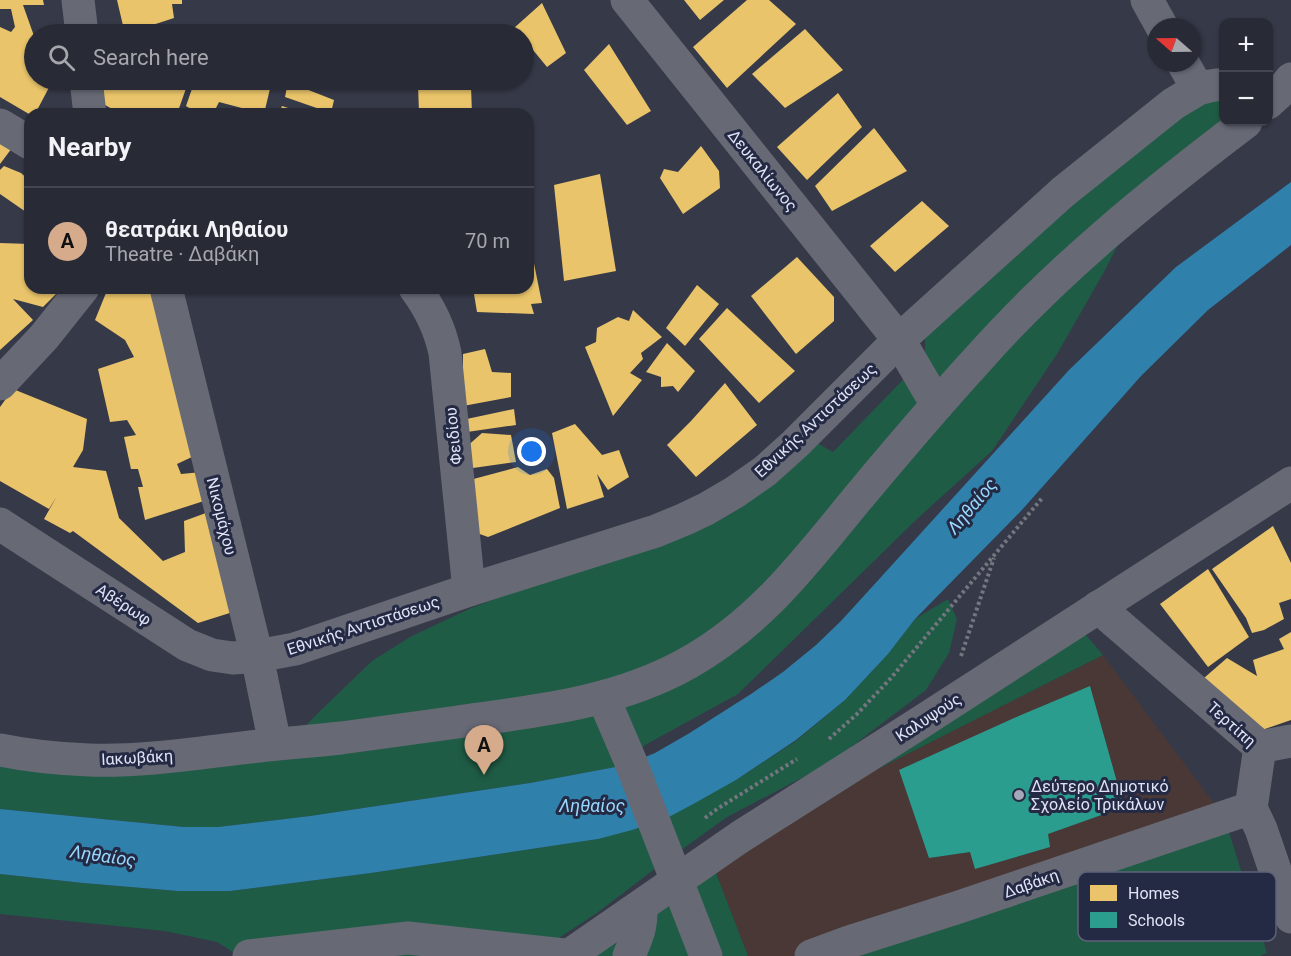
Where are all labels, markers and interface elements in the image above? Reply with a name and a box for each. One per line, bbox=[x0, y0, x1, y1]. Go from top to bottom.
north arrow bbox=[1147, 18, 1201, 72]
map controls bbox=[1219, 18, 1273, 126]
button: + bbox=[1219, 18, 1273, 72]
search box bbox=[24, 24, 534, 90]
icon: search bbox=[45, 41, 78, 74]
text: Search here bbox=[93, 45, 209, 70]
button: − bbox=[1219, 72, 1273, 126]
street label: Δευκαλίωνος bbox=[724, 126, 801, 215]
text: Nearby bbox=[48, 132, 131, 162]
text: θεατράκι Ληθαίου bbox=[105, 217, 288, 242]
text: A bbox=[61, 229, 74, 253]
text: 70 m bbox=[465, 229, 510, 253]
text: Theatre · Δαβάκη bbox=[105, 242, 259, 266]
street label: Εθνικής Αντιστάσεως bbox=[751, 359, 880, 481]
street label: Φειδίου bbox=[441, 406, 466, 465]
your location bbox=[517, 437, 546, 466]
water label: Ληθαίος bbox=[942, 474, 1001, 539]
street label: Νικομάχου bbox=[203, 475, 240, 557]
street label: Αβέρωφ bbox=[93, 580, 155, 629]
street label: Εθνικής Αντιστάσεως bbox=[285, 592, 442, 659]
street label: Καλυψούς bbox=[892, 689, 965, 746]
street label: Τερτίπη bbox=[1204, 698, 1260, 751]
pin: A bbox=[464, 726, 504, 775]
street label: Ιακωβάκη bbox=[101, 746, 173, 769]
place label: Δεύτερο Δημοτικό Σχολείο Τρικάλων bbox=[1031, 777, 1169, 814]
marker: Δεύτερο Δημοτικό Σχολείο Τρικάλων bbox=[1012, 788, 1026, 802]
water label: Ληθαίος bbox=[558, 795, 625, 816]
water label: Ληθαίος bbox=[68, 840, 137, 871]
street label: Δαβάκη bbox=[1001, 865, 1061, 902]
legend bbox=[1078, 872, 1276, 941]
text: Homes bbox=[1128, 884, 1179, 903]
text: Schools bbox=[1128, 911, 1185, 930]

